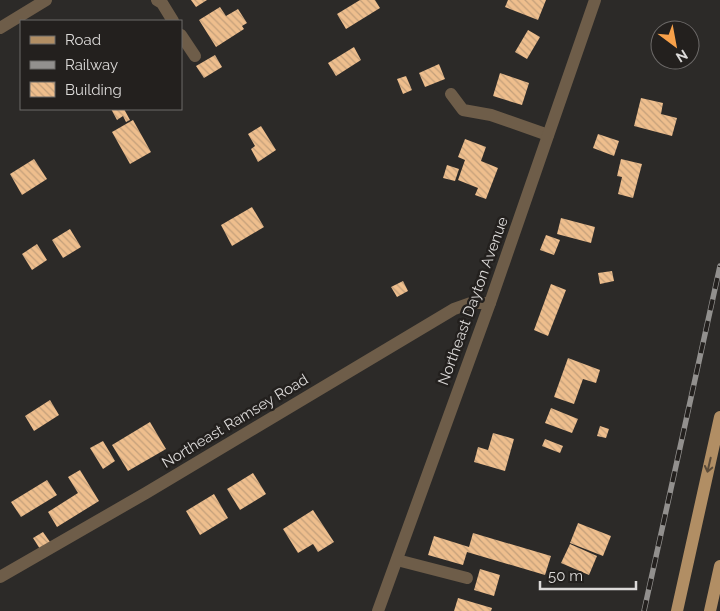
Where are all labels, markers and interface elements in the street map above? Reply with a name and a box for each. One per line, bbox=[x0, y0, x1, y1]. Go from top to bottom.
legend bbox=[20, 20, 182, 110]
north arrow bbox=[650, 20, 700, 70]
text: Road bbox=[65, 31, 101, 49]
text: N bbox=[673, 46, 691, 66]
text: Railway bbox=[65, 56, 118, 74]
text: Building bbox=[65, 81, 122, 99]
street label: Northeast Dayton Avenue bbox=[434, 214, 512, 388]
street label: Northeast Ramsey Road bbox=[159, 370, 311, 472]
one-way arrow bbox=[704, 457, 714, 473]
scale bar bbox=[540, 558, 636, 590]
text: 50 m bbox=[548, 567, 583, 585]

